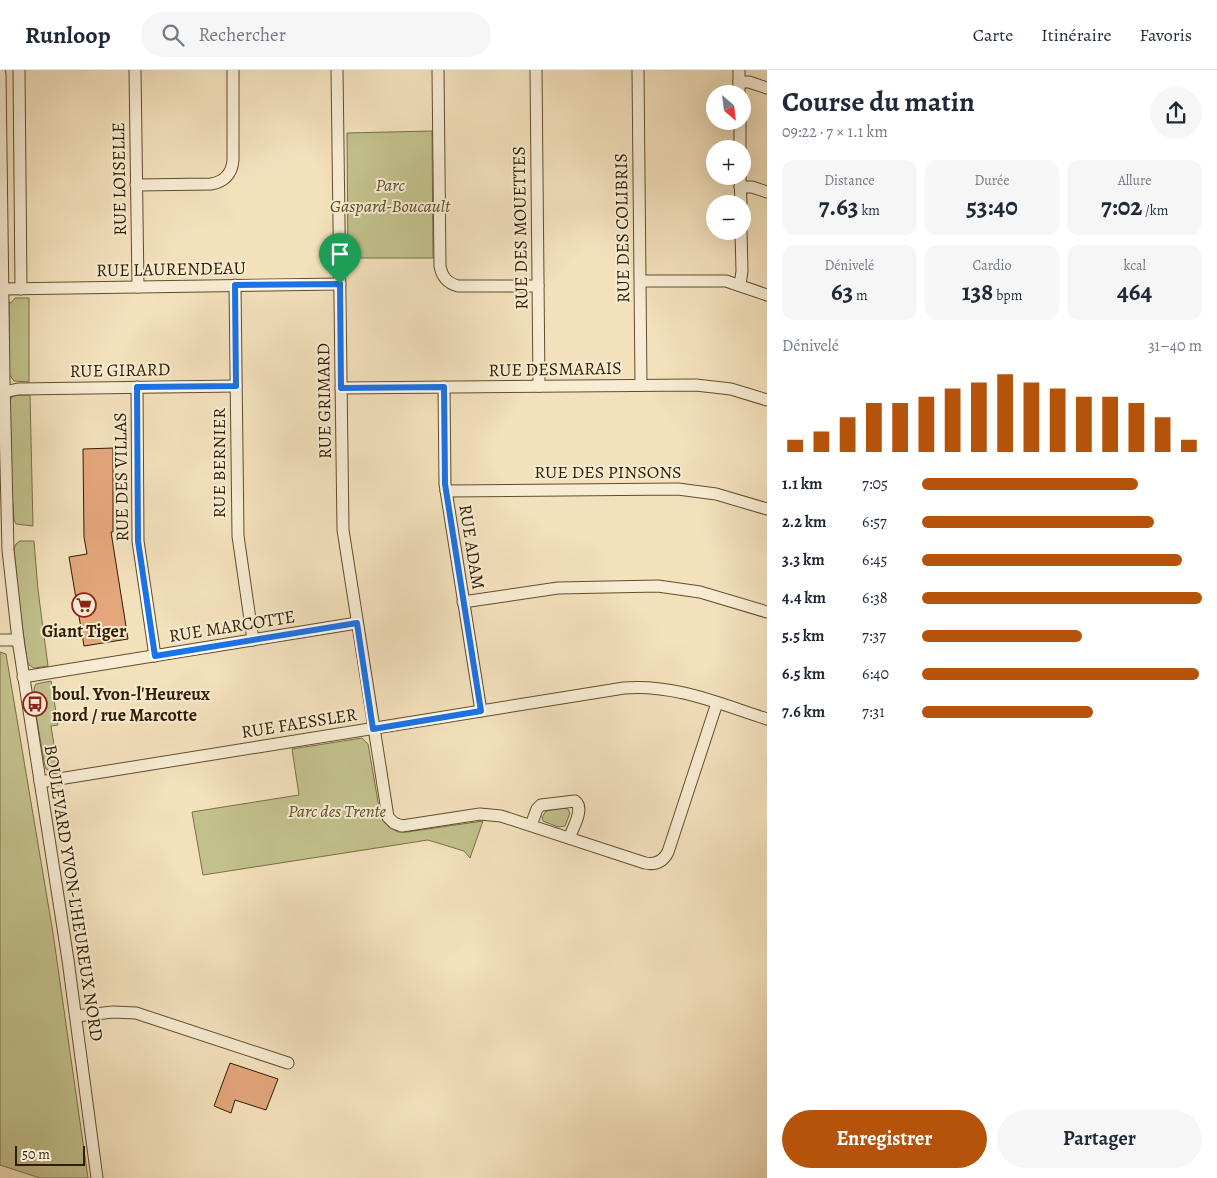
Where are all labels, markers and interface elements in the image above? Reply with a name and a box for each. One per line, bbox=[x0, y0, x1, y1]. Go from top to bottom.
search box bbox=[141, 12, 491, 57]
text: Runloop bbox=[25, 19, 111, 51]
icon: search bbox=[159, 21, 187, 49]
text: Rechercher bbox=[199, 22, 286, 48]
text: Carte bbox=[973, 23, 1013, 47]
text: Itinéraire bbox=[1041, 23, 1112, 47]
text: Favoris bbox=[1140, 23, 1192, 47]
text: Course du matin bbox=[782, 83, 975, 121]
north arrow bbox=[706, 85, 751, 130]
map controls bbox=[706, 85, 751, 240]
button: share bbox=[1150, 87, 1202, 139]
text: 09:22 · 7 × 1.1 km bbox=[782, 121, 888, 143]
street label: RUE LOISELLE bbox=[106, 122, 132, 236]
button: + bbox=[706, 140, 751, 185]
street label: RUE DES MOUETTES bbox=[507, 146, 533, 310]
street label: RUE DES COLIBRIS bbox=[609, 153, 635, 303]
text: Distance bbox=[824, 171, 874, 190]
text: Durée bbox=[974, 171, 1010, 190]
text: Allure bbox=[1118, 171, 1152, 190]
park label: Parc Gaspard-Boucault bbox=[330, 173, 451, 218]
text: 7.63 bbox=[819, 190, 859, 224]
text: 53:40 bbox=[966, 190, 1018, 224]
text: 7:02 bbox=[1101, 190, 1142, 224]
button: − bbox=[706, 195, 751, 240]
text: km bbox=[859, 201, 880, 220]
text: /km bbox=[1142, 201, 1168, 220]
pin bbox=[319, 233, 361, 284]
icon: arrive bbox=[326, 240, 354, 268]
street label: RUE LAURENDEAU bbox=[96, 256, 246, 282]
text: Dénivelé bbox=[824, 256, 874, 275]
text: Cardio bbox=[973, 256, 1011, 275]
text: kcal bbox=[1123, 256, 1146, 275]
text: 63 bbox=[831, 275, 853, 309]
text: 138 bbox=[962, 275, 993, 309]
text: 464 bbox=[1117, 275, 1152, 309]
text: m bbox=[853, 286, 868, 305]
text: bpm bbox=[993, 286, 1022, 305]
text: Dénivelé bbox=[782, 335, 839, 357]
text: 31–40 m bbox=[1148, 335, 1202, 357]
street label: RUE GRIMARD bbox=[311, 343, 337, 459]
street label: RUE DESMARAIS bbox=[488, 356, 622, 382]
street label: RUE GIRARD bbox=[69, 357, 171, 383]
street label: RUE BERNIER bbox=[207, 408, 231, 518]
street label: RUE DES VILLAS bbox=[108, 412, 134, 542]
street label: RUE DES PINSONS bbox=[534, 460, 682, 484]
text: 1.1 km bbox=[782, 473, 822, 495]
text: 7:05 bbox=[862, 473, 888, 495]
street label: RUE ADAM bbox=[453, 503, 491, 591]
text: 2.2 km bbox=[782, 511, 826, 533]
text: 6:57 bbox=[862, 511, 887, 533]
text: 3.3 km bbox=[782, 549, 825, 571]
text: 6:45 bbox=[862, 549, 887, 571]
text: 4.4 km bbox=[782, 587, 826, 609]
text: 6:38 bbox=[862, 587, 888, 609]
supermarket icon: Giant Tiger bbox=[71, 592, 97, 618]
street label: RUE MARCOTTE bbox=[167, 604, 297, 648]
place label: Giant Tiger bbox=[42, 619, 127, 643]
text: 5.5 km bbox=[782, 625, 825, 647]
text: 7:37 bbox=[862, 625, 886, 647]
text: 6.5 km bbox=[782, 663, 825, 685]
text: 6:40 bbox=[862, 663, 889, 685]
place label: boul. Yvon-l'Heureux nord / rue Marcotte bbox=[51, 682, 210, 727]
bus stop icon: boul. Yvon-l'Heureux nord / rue Marcotte bbox=[22, 691, 48, 717]
text: 7.6 km bbox=[782, 701, 825, 723]
text: 7:31 bbox=[862, 701, 885, 723]
street label: RUE FAESSLER bbox=[240, 702, 358, 744]
street label: BOULEVARD YVON-L'HEUREUX NORD bbox=[39, 743, 109, 1043]
park label: Parc des Trente bbox=[288, 799, 387, 823]
button: Enregistrer bbox=[782, 1110, 987, 1168]
button: Partager bbox=[997, 1110, 1202, 1168]
scale bar bbox=[15, 1143, 85, 1166]
text: 50 m bbox=[22, 1145, 50, 1164]

